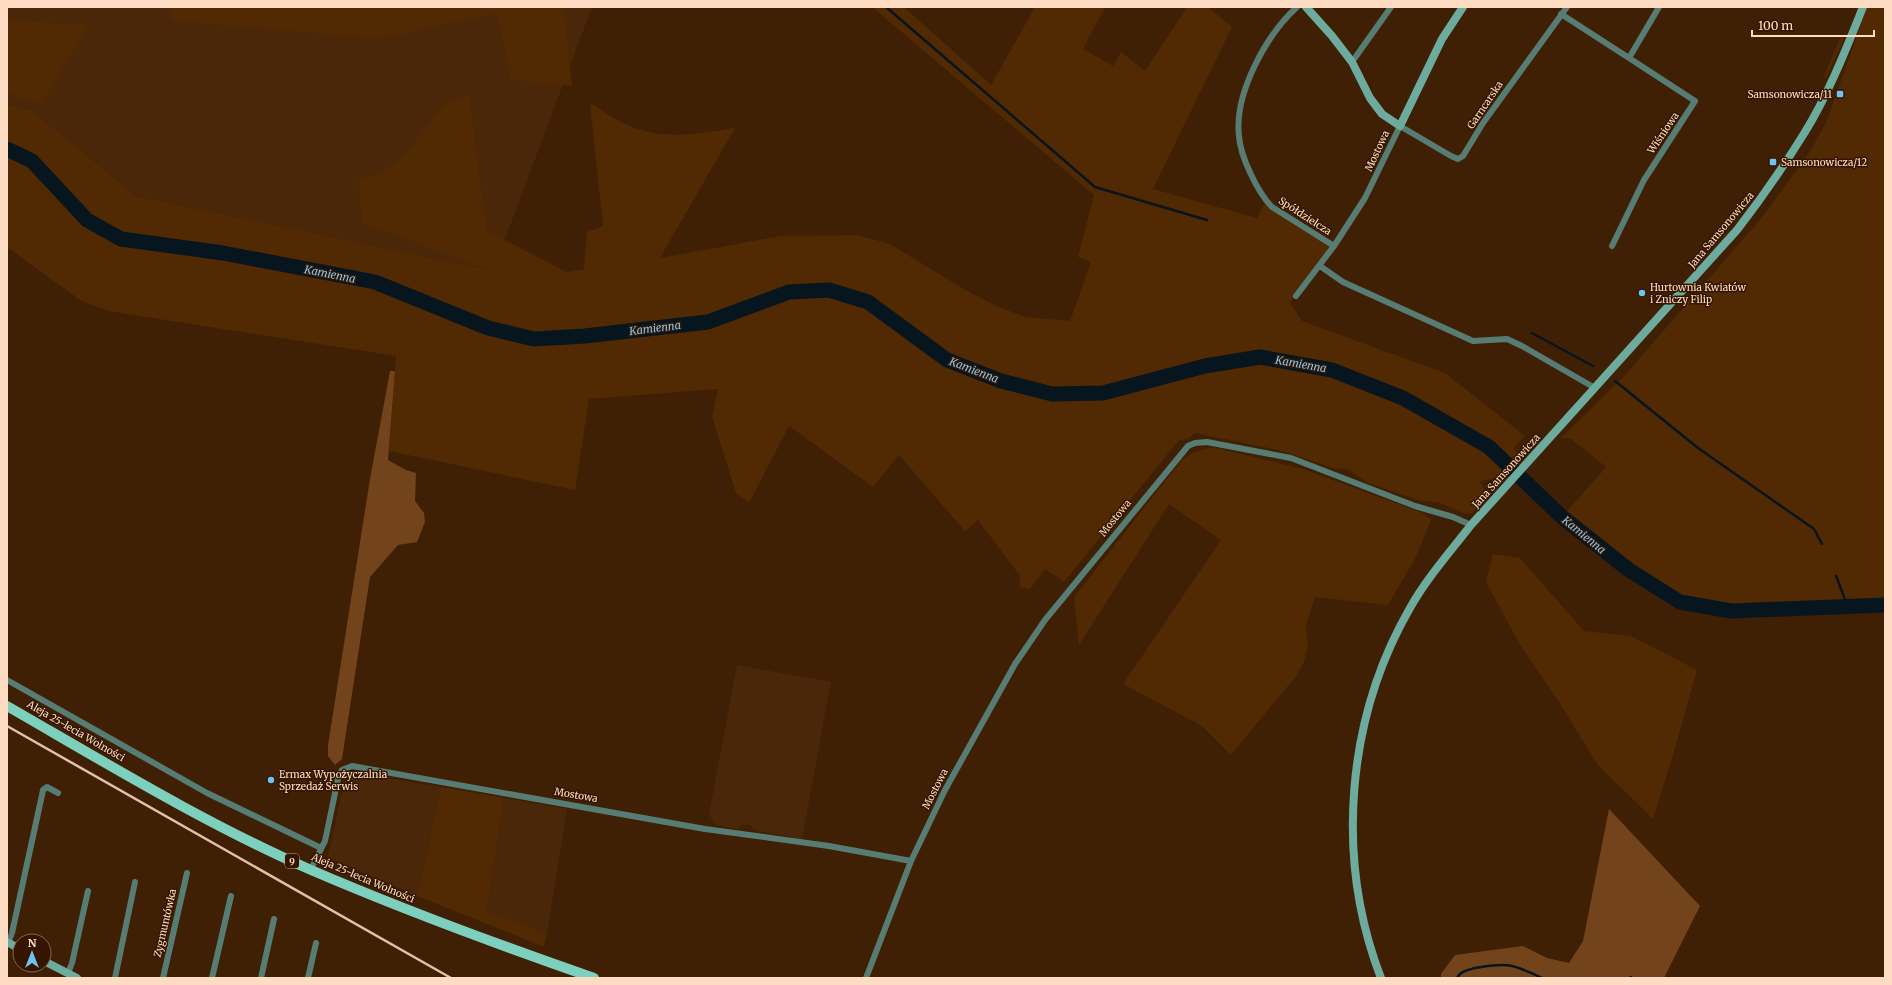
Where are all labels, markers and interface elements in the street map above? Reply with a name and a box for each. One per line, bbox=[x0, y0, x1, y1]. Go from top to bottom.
scale bar bbox=[1752, 12, 1874, 38]
text: 100 m bbox=[1758, 18, 1793, 33]
street label: Garncarska bbox=[1464, 78, 1506, 131]
place label: Samsonowicza/11 bbox=[1747, 88, 1832, 101]
marker: Samsonowicza/11 bbox=[1835, 89, 1845, 99]
street label: Wiśniowa bbox=[1644, 109, 1682, 157]
street label: Mostowa bbox=[1362, 128, 1392, 174]
place label: Samsonowicza/12 bbox=[1781, 156, 1867, 169]
marker: Samsonowicza/12 bbox=[1768, 157, 1778, 167]
street label: Jana Samsonowicza bbox=[1685, 189, 1757, 272]
street label: Spółdzielcza bbox=[1276, 194, 1334, 238]
water label: Kamienna bbox=[302, 262, 357, 286]
place label: Hurtownia Kwiatów i Zniczy Filip bbox=[1650, 281, 1746, 306]
marker: Hurtownia Kwiatów i Zniczy Filip bbox=[1637, 288, 1647, 298]
water label: Kamienna bbox=[627, 318, 682, 338]
water label: Kamienna bbox=[1273, 352, 1328, 375]
water label: Kamienna bbox=[946, 354, 1001, 386]
street label: Jana Samsonowicza bbox=[1469, 431, 1543, 512]
street label: Mostowa bbox=[1096, 496, 1134, 539]
water label: Kamienna bbox=[1559, 513, 1609, 557]
street label: Aleja 25-lecia Wolności bbox=[24, 697, 127, 764]
street label: Mostowa bbox=[919, 766, 951, 811]
place label: Ermax Wypożyczalnia Sprzedaż Serwis bbox=[279, 768, 388, 793]
marker: Ermax Wypożyczalnia Sprzedaż Serwis bbox=[266, 775, 276, 785]
street label: Mostowa bbox=[553, 785, 599, 805]
street label: Aleja 25-lecia Wolności bbox=[309, 850, 417, 906]
road number: 9 bbox=[285, 854, 299, 868]
street label: Zygmuntówka bbox=[151, 887, 179, 959]
north arrow bbox=[12, 933, 52, 973]
text: N bbox=[28, 936, 37, 950]

